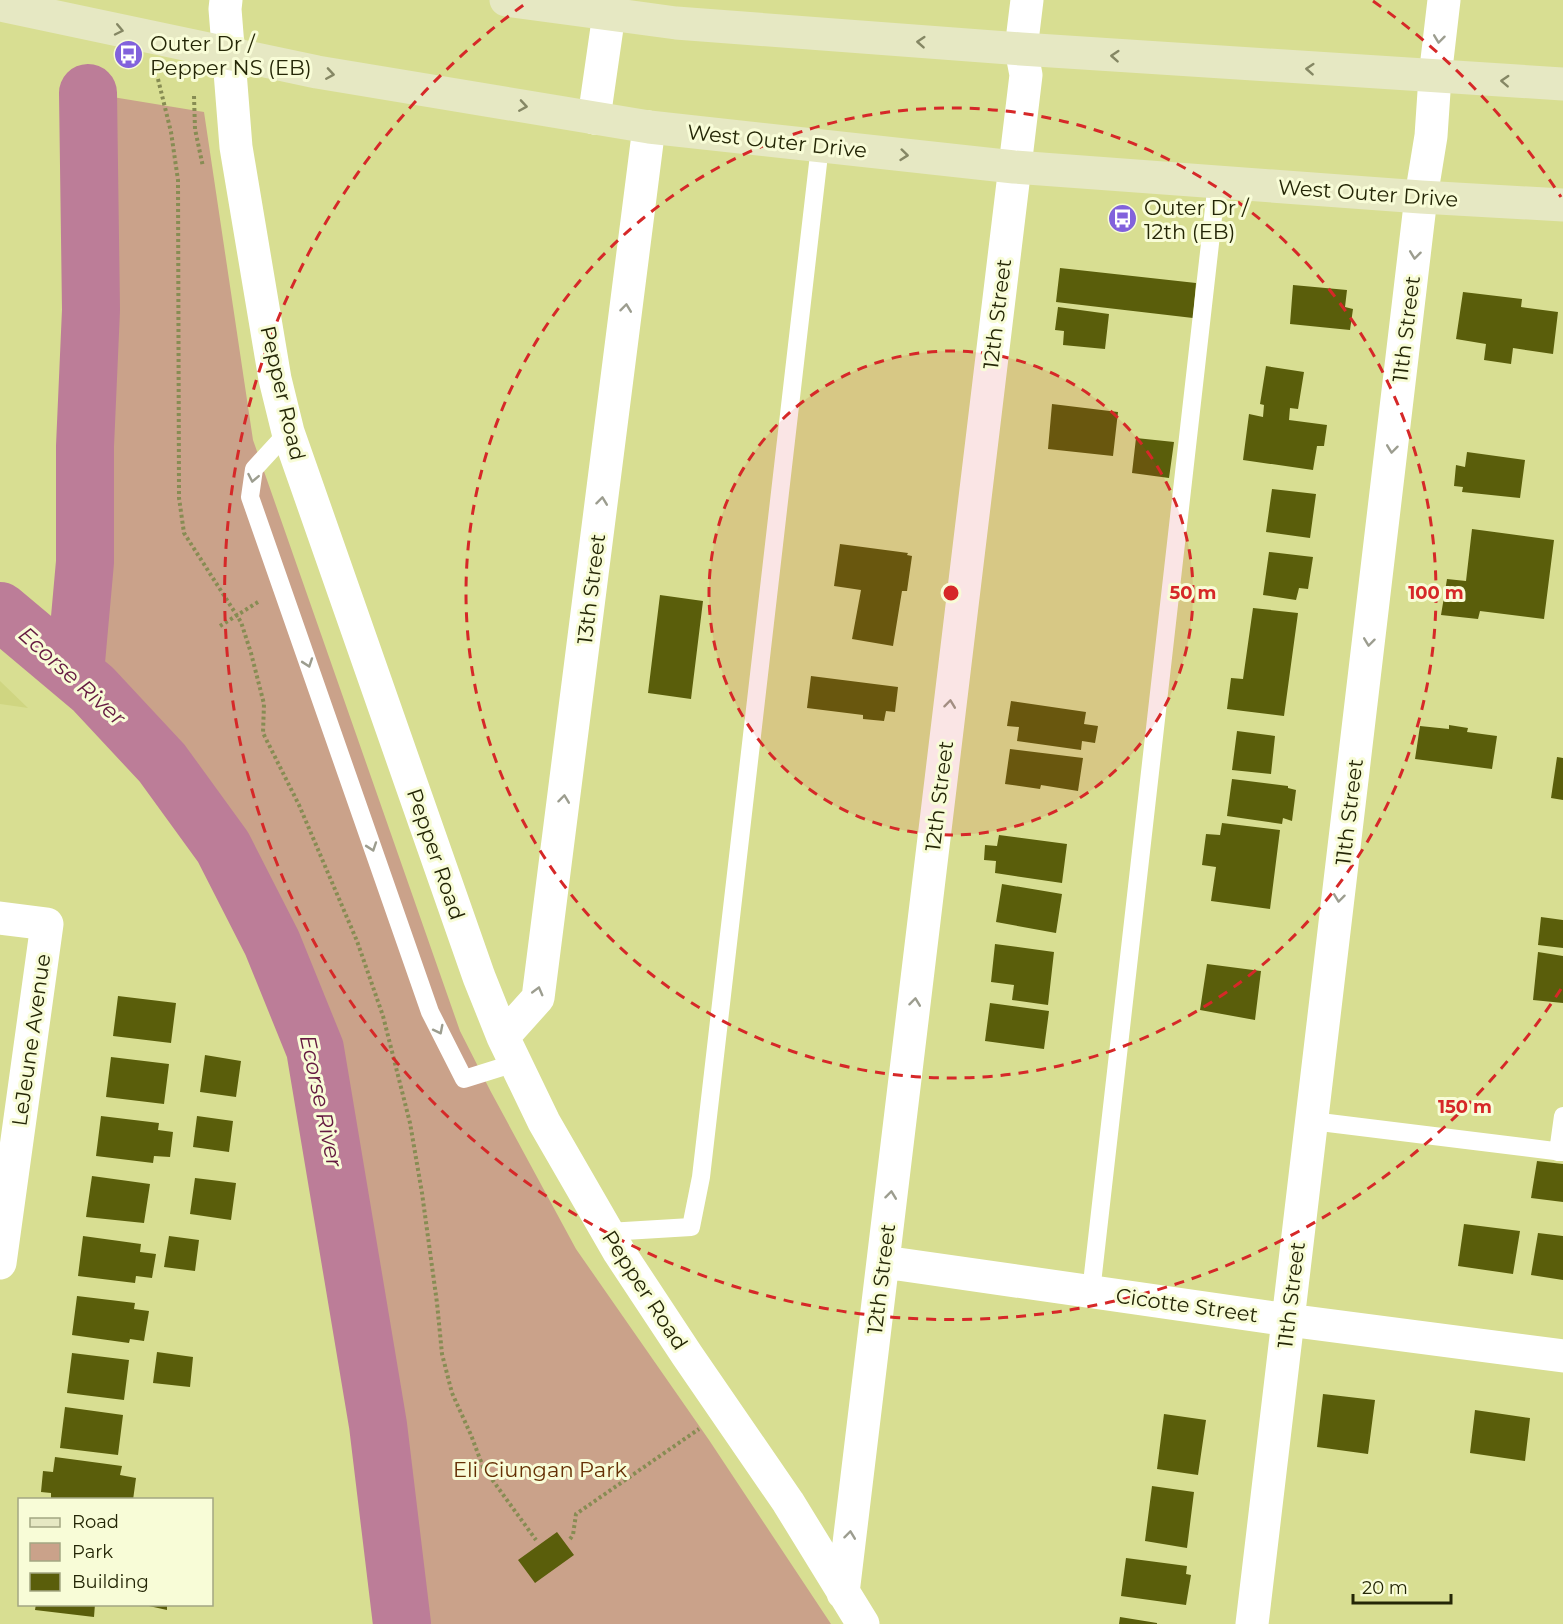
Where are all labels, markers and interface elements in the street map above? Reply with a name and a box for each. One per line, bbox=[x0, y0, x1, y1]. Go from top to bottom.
one-way arrow bbox=[114, 23, 124, 36]
place label: Outer Dr / Pepper NS (EB) bbox=[150, 31, 312, 80]
one-way arrow bbox=[1434, 34, 1446, 43]
one-way arrow bbox=[916, 35, 925, 48]
bus stop icon: Outer Dr / Pepper NS (EB) bbox=[113, 39, 145, 71]
one-way arrow bbox=[1111, 49, 1120, 62]
one-way arrow bbox=[1305, 63, 1315, 76]
one-way arrow bbox=[325, 67, 335, 80]
one-way arrow bbox=[1500, 75, 1509, 88]
one-way arrow bbox=[517, 99, 527, 112]
street label: West Outer Drive bbox=[686, 119, 868, 163]
one-way arrow bbox=[899, 148, 908, 161]
street label: West Outer Drive bbox=[1277, 174, 1459, 212]
place label: Outer Dr / 12th (EB) bbox=[1144, 195, 1250, 244]
bus stop icon: Outer Dr / 12th (EB) bbox=[1107, 203, 1139, 235]
one-way arrow bbox=[1409, 250, 1422, 260]
street label: 12th Street bbox=[978, 257, 1016, 371]
street label: 11th Street bbox=[1387, 274, 1425, 384]
one-way arrow bbox=[619, 303, 632, 312]
street label: Pepper Road bbox=[255, 323, 311, 463]
one-way arrow bbox=[1386, 444, 1399, 453]
one-way arrow bbox=[247, 473, 260, 483]
one-way arrow bbox=[595, 496, 608, 506]
street label: 13th Street bbox=[572, 532, 610, 646]
text: 50 m bbox=[1170, 582, 1216, 604]
text: 100 m bbox=[1408, 582, 1464, 604]
centre of rings bbox=[941, 583, 961, 603]
water label: Ecorse River bbox=[13, 621, 132, 732]
one-way arrow bbox=[1363, 638, 1376, 647]
one-way arrow bbox=[300, 657, 313, 668]
one-way arrow bbox=[943, 699, 956, 708]
street label: 12th Street bbox=[920, 739, 958, 853]
street label: 11th Street bbox=[1330, 757, 1368, 867]
street label: Pepper Road bbox=[402, 785, 470, 923]
one-way arrow bbox=[557, 794, 569, 803]
one-way arrow bbox=[365, 841, 378, 852]
one-way arrow bbox=[1333, 894, 1345, 903]
street label: LeJeune Avenue bbox=[7, 952, 55, 1128]
one-way arrow bbox=[530, 987, 543, 997]
one-way arrow bbox=[908, 997, 920, 1006]
one-way arrow bbox=[432, 1023, 443, 1034]
water label: Ecorse River bbox=[294, 1032, 348, 1171]
text: 150 m bbox=[1438, 1096, 1492, 1118]
one-way arrow bbox=[885, 1191, 897, 1200]
street label: 12th Street bbox=[862, 1222, 900, 1336]
street label: Pepper Road bbox=[597, 1226, 693, 1354]
street label: 11th Street bbox=[1272, 1240, 1310, 1350]
street label: Cicotte Street bbox=[1114, 1283, 1260, 1327]
park label: Eli Ciungan Park bbox=[453, 1457, 628, 1482]
legend bbox=[18, 1498, 213, 1606]
text: Road bbox=[72, 1511, 119, 1533]
one-way arrow bbox=[843, 1530, 856, 1539]
text: Park bbox=[72, 1541, 113, 1563]
scale bar bbox=[1353, 1567, 1450, 1605]
text: Building bbox=[72, 1571, 149, 1593]
text: 20 m bbox=[1362, 1577, 1408, 1599]

